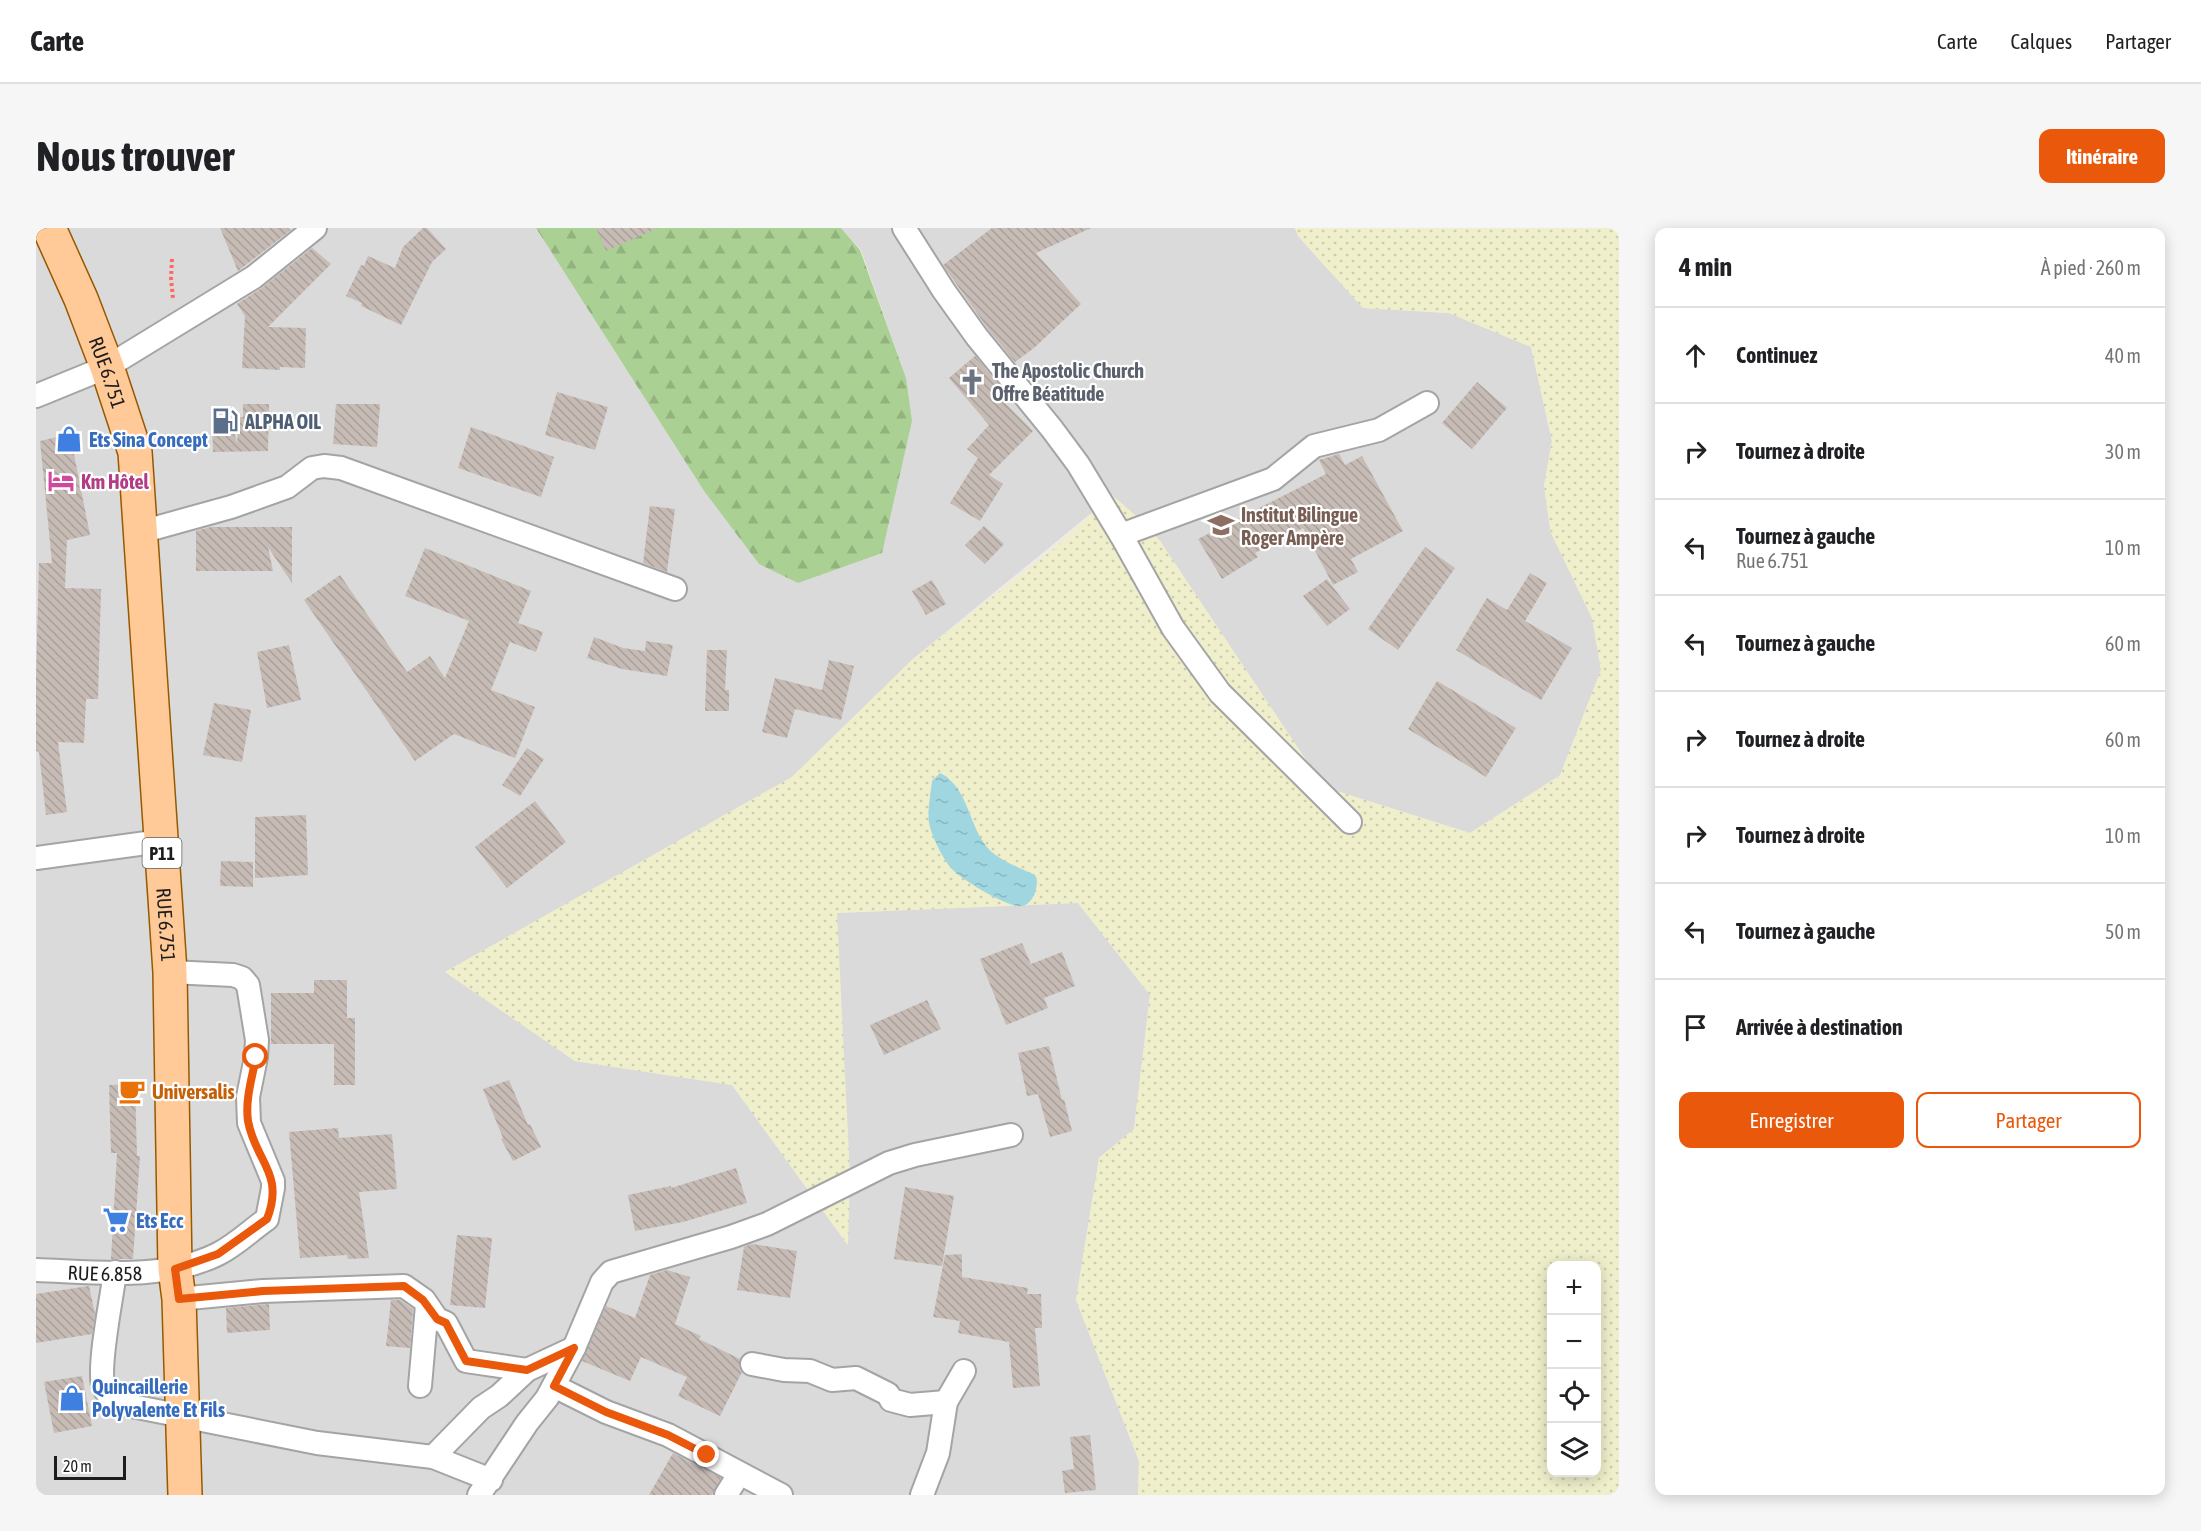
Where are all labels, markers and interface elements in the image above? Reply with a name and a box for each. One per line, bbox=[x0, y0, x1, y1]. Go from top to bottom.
text: Carte bbox=[30, 25, 84, 57]
text: Carte bbox=[1937, 29, 1978, 53]
text: Calques bbox=[2011, 29, 2072, 53]
text: Partager bbox=[2105, 29, 2171, 53]
button: Itinéraire bbox=[2039, 129, 2165, 183]
text: Nous trouver bbox=[36, 132, 234, 180]
text: 4 min bbox=[1679, 252, 1732, 282]
text: À pied · 260 m bbox=[2041, 256, 2141, 279]
street label: RUE 6.751 bbox=[85, 333, 131, 411]
icon: ahead bbox=[1679, 339, 1712, 372]
text: Continuez bbox=[1736, 342, 1818, 368]
text: 40 m bbox=[2105, 344, 2141, 367]
place label: The Apostolic Church Offre Béatitude bbox=[992, 359, 1144, 405]
church icon: The Apostolic Church Offre Béatitude bbox=[957, 367, 987, 397]
fuel station icon: ALPHA OIL bbox=[210, 406, 240, 436]
place label: ALPHA OIL bbox=[244, 410, 321, 433]
shop icon: Ets Sina Concept bbox=[54, 424, 84, 454]
place label: Ets Sina Concept bbox=[89, 428, 208, 451]
icon: right bbox=[1679, 435, 1712, 468]
text: Tournez à droite bbox=[1736, 438, 1865, 464]
text: 30 m bbox=[2105, 440, 2141, 463]
hotel icon: Km Hôtel bbox=[46, 466, 76, 496]
place label: Km Hôtel bbox=[81, 470, 150, 493]
place label: Institut Bilingue Roger Ampère bbox=[1241, 503, 1358, 549]
school or university icon: Institut Bilingue Roger Ampère bbox=[1206, 510, 1236, 540]
text: Tournez à gauche bbox=[1736, 523, 1875, 549]
icon: left bbox=[1679, 531, 1712, 564]
text: 10 m bbox=[2105, 536, 2141, 559]
text: Rue 6.751 bbox=[1736, 549, 1809, 572]
icon: left bbox=[1679, 627, 1712, 660]
text: Tournez à gauche bbox=[1736, 630, 1875, 656]
text: 60 m bbox=[2105, 632, 2141, 655]
icon: right bbox=[1679, 723, 1712, 756]
text: Tournez à droite bbox=[1736, 726, 1865, 752]
text: 60 m bbox=[2105, 728, 2141, 751]
icon: right bbox=[1679, 819, 1712, 852]
text: Tournez à droite bbox=[1736, 822, 1865, 848]
text: 10 m bbox=[2105, 824, 2141, 847]
road number: P11 bbox=[142, 838, 182, 868]
street label: RUE 6.751 bbox=[153, 887, 181, 963]
icon: left bbox=[1679, 915, 1712, 948]
text: Tournez à gauche bbox=[1736, 918, 1875, 944]
text: 50 m bbox=[2105, 920, 2141, 943]
icon: arrive bbox=[1679, 1011, 1712, 1044]
text: Arrivée à destination bbox=[1736, 1014, 1903, 1040]
route start bbox=[242, 1043, 268, 1069]
cafe icon: Universalis bbox=[117, 1076, 147, 1106]
place label: Universalis bbox=[152, 1080, 234, 1103]
button: Enregistrer bbox=[1679, 1092, 1904, 1148]
button: Partager bbox=[1916, 1092, 2141, 1148]
supermarket icon: Ets Ecc bbox=[101, 1205, 131, 1235]
place label: Ets Ecc bbox=[136, 1209, 184, 1232]
street label: RUE 6.858 bbox=[67, 1260, 143, 1285]
map controls bbox=[1547, 1261, 1601, 1477]
button: + bbox=[1547, 1261, 1601, 1315]
button: − bbox=[1547, 1315, 1601, 1369]
button: locate bbox=[1547, 1369, 1601, 1423]
place label: Quincaillerie Polyvalente Et Fils bbox=[92, 1375, 225, 1421]
shop icon: Quincaillerie Polyvalente Et Fils bbox=[57, 1383, 87, 1413]
button: layers bbox=[1547, 1423, 1601, 1477]
route end bbox=[693, 1441, 719, 1467]
scale bar bbox=[54, 1453, 126, 1480]
text: 20 m bbox=[63, 1457, 92, 1475]

